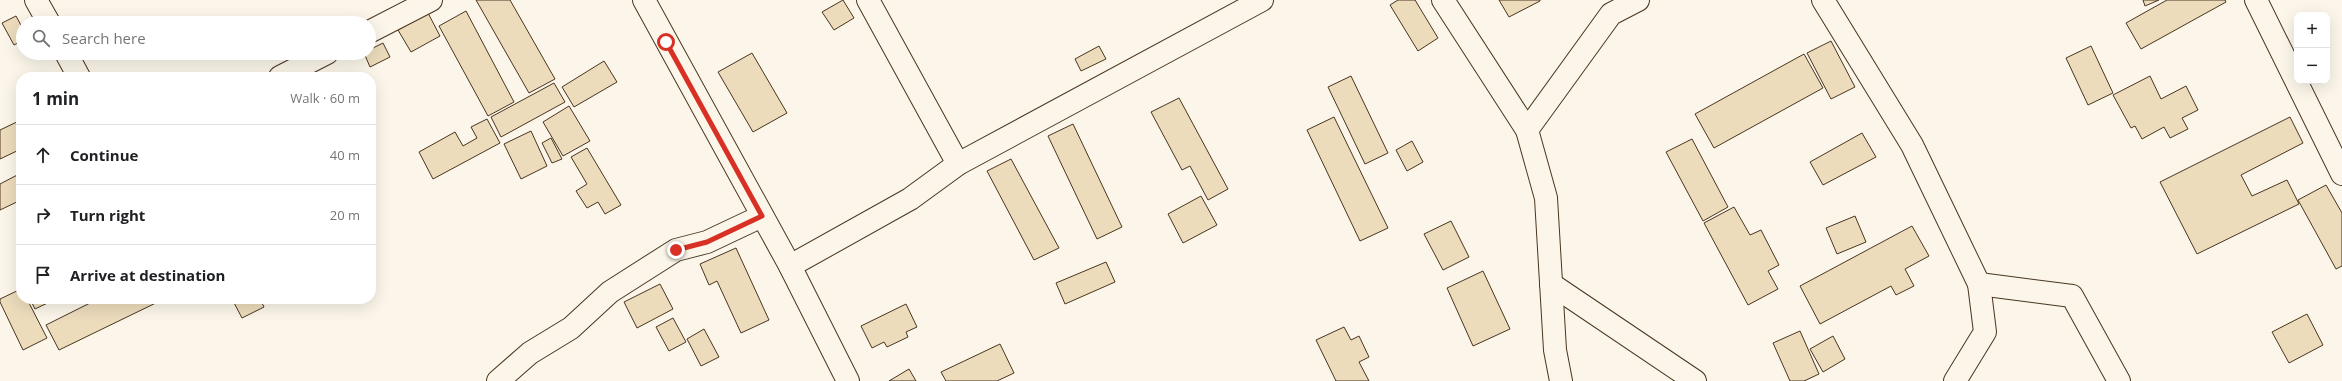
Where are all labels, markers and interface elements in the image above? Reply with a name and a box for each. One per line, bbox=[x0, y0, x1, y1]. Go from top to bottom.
map controls bbox=[2294, 12, 2330, 84]
button: + bbox=[2294, 12, 2330, 48]
search box bbox=[16, 16, 376, 60]
icon: search bbox=[30, 27, 52, 49]
text: Search here bbox=[62, 28, 146, 48]
route start bbox=[657, 33, 675, 51]
button: − bbox=[2294, 48, 2330, 84]
text: 1 min bbox=[32, 87, 79, 110]
text: Walk · 60 m bbox=[290, 89, 360, 107]
icon: ahead bbox=[32, 144, 54, 166]
text: Continue bbox=[70, 145, 138, 165]
text: 40 m bbox=[330, 146, 360, 164]
icon: right bbox=[32, 204, 54, 226]
text: Turn right bbox=[70, 205, 145, 225]
text: 20 m bbox=[330, 206, 360, 224]
route end bbox=[667, 241, 685, 259]
icon: arrive bbox=[32, 264, 54, 286]
text: Arrive at destination bbox=[70, 265, 225, 285]

